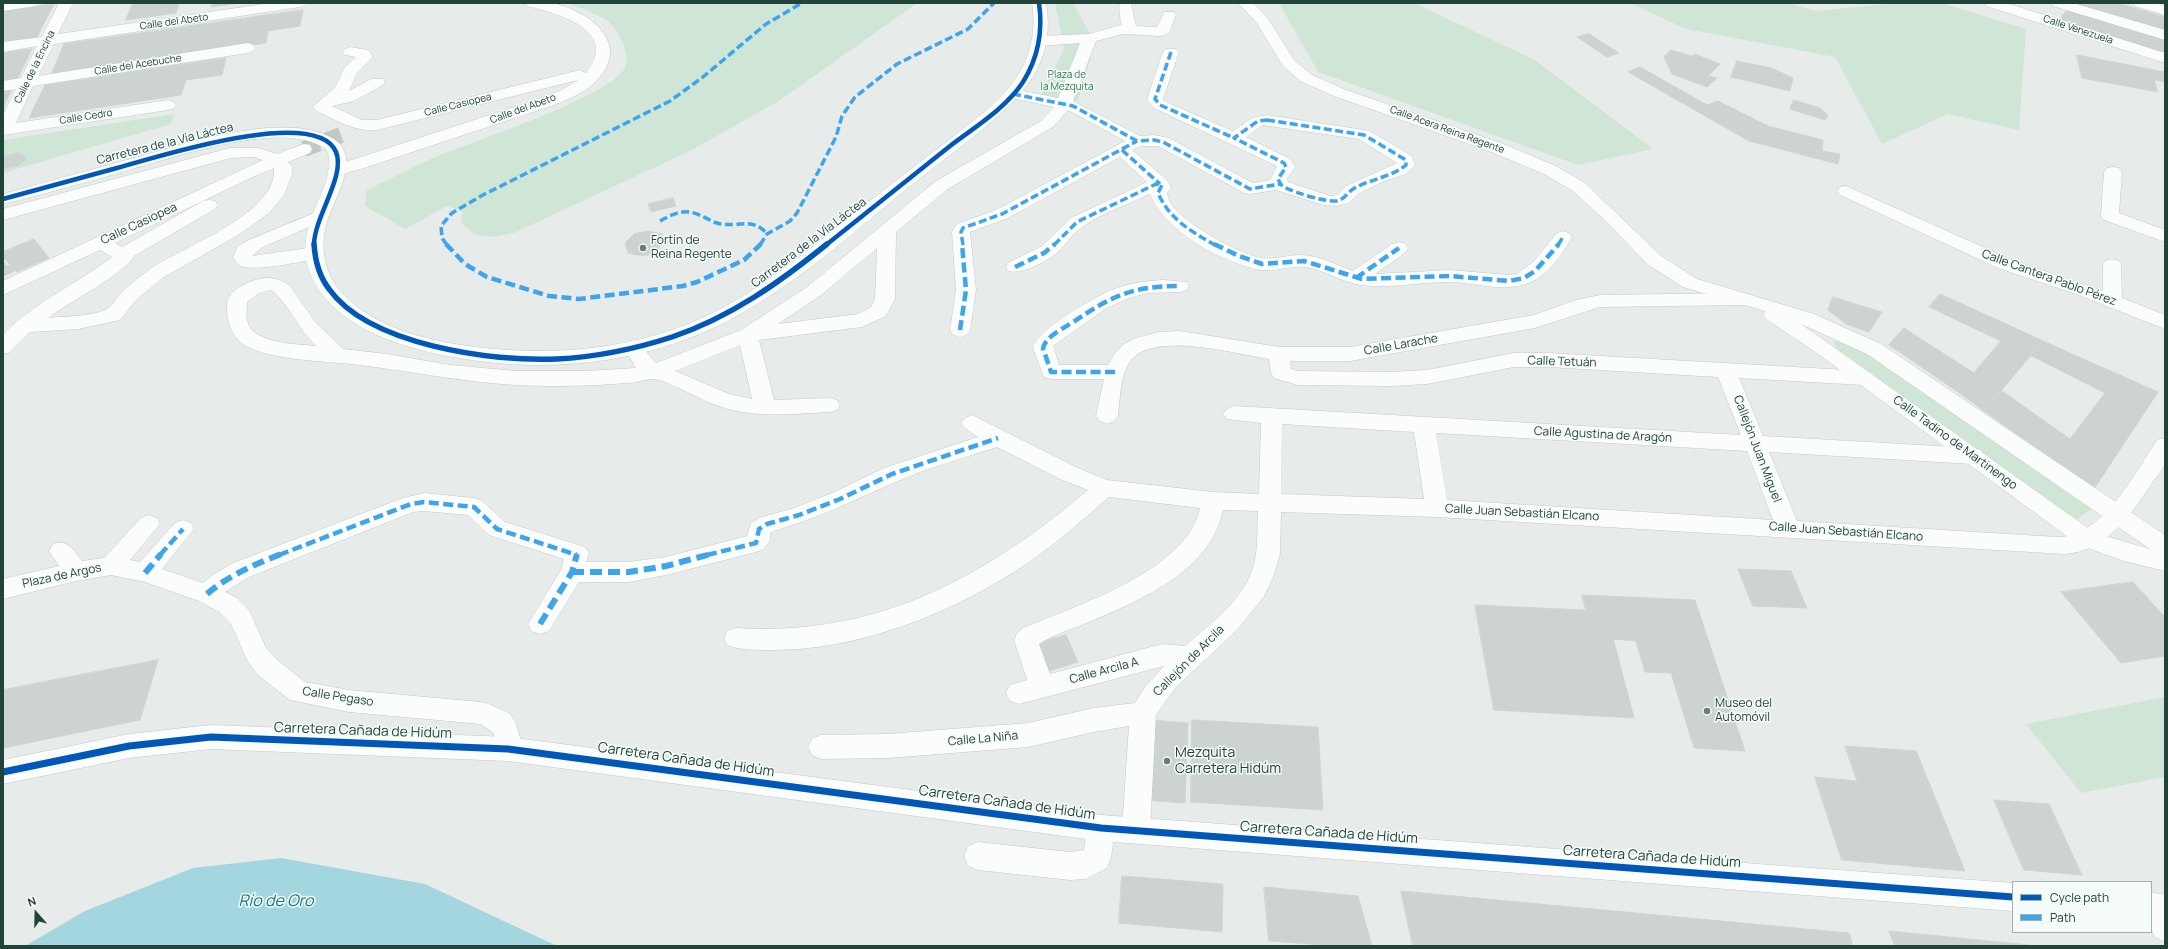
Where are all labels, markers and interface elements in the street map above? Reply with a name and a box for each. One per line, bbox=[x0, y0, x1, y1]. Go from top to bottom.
street label: Calle del Abeto bbox=[139, 11, 209, 33]
street label: Calle Venezuela bbox=[2041, 13, 2115, 47]
street label: Calle de la Encina bbox=[12, 29, 58, 105]
street label: Calle del Acebuche bbox=[94, 52, 182, 78]
park label: Plaza de la Mezquita bbox=[1041, 69, 1093, 92]
street label: Calle Casiopea bbox=[423, 91, 493, 119]
street label: Calle del Abeto bbox=[488, 92, 558, 126]
street label: Calle Acera Reina Regente bbox=[1388, 104, 1506, 156]
street label: Calle Cedro bbox=[59, 107, 113, 127]
street label: Carretera de la Vía Láctea bbox=[95, 120, 235, 168]
street label: Carretera de la Vía Láctea bbox=[749, 195, 869, 291]
street label: Calle Casiopea bbox=[99, 200, 179, 248]
place label: Fortín de Reina Regente bbox=[651, 234, 732, 262]
marker: Fortín de Reina Regente bbox=[638, 243, 648, 253]
street label: Calle Cantera Pablo Pérez bbox=[1980, 247, 2118, 309]
street label: Calle Larache bbox=[1363, 331, 1439, 359]
street label: Calle Tetuán bbox=[1527, 354, 1597, 370]
street label: Calle Tadino de Martinengo bbox=[1890, 393, 2020, 493]
street label: Callejón Juan Miguel bbox=[1730, 394, 1784, 504]
street label: Calle Agustina de Aragón bbox=[1534, 424, 1672, 446]
street label: Calle Juan Sebastián Elcano bbox=[1444, 502, 1600, 524]
street label: Calle Juan Sebastián Elcano bbox=[1768, 519, 1924, 545]
street label: Plaza de Argos bbox=[21, 561, 103, 591]
street label: Callejón de Arcila bbox=[1150, 622, 1228, 700]
street label: Calle Arcila A bbox=[1068, 655, 1140, 687]
street label: Calle Pegaso bbox=[301, 684, 375, 710]
place label: Museo del Automóvil bbox=[1715, 697, 1772, 725]
marker: Museo del Automóvil bbox=[1702, 706, 1712, 716]
street label: Carretera Cañada de Hidúm bbox=[274, 719, 452, 743]
street label: Calle La Niña bbox=[947, 729, 1019, 749]
street label: Carretera Cañada de Hidúm bbox=[597, 739, 775, 781]
place label: Mezquita Carretera Hidúm bbox=[1175, 745, 1281, 778]
marker: Mezquita Carretera Hidúm bbox=[1162, 756, 1172, 766]
street label: Carretera Cañada de Hidúm bbox=[918, 782, 1096, 824]
street label: Carretera Cañada de Hidúm bbox=[1240, 818, 1418, 848]
street label: Carretera Cañada de Hidúm bbox=[1563, 842, 1741, 872]
legend bbox=[2012, 881, 2152, 933]
text: Cycle path bbox=[2050, 889, 2109, 906]
water label: Río de Oro bbox=[238, 892, 314, 912]
north arrow bbox=[16, 893, 56, 933]
text: N bbox=[25, 893, 38, 910]
text: Path bbox=[2050, 909, 2076, 926]

